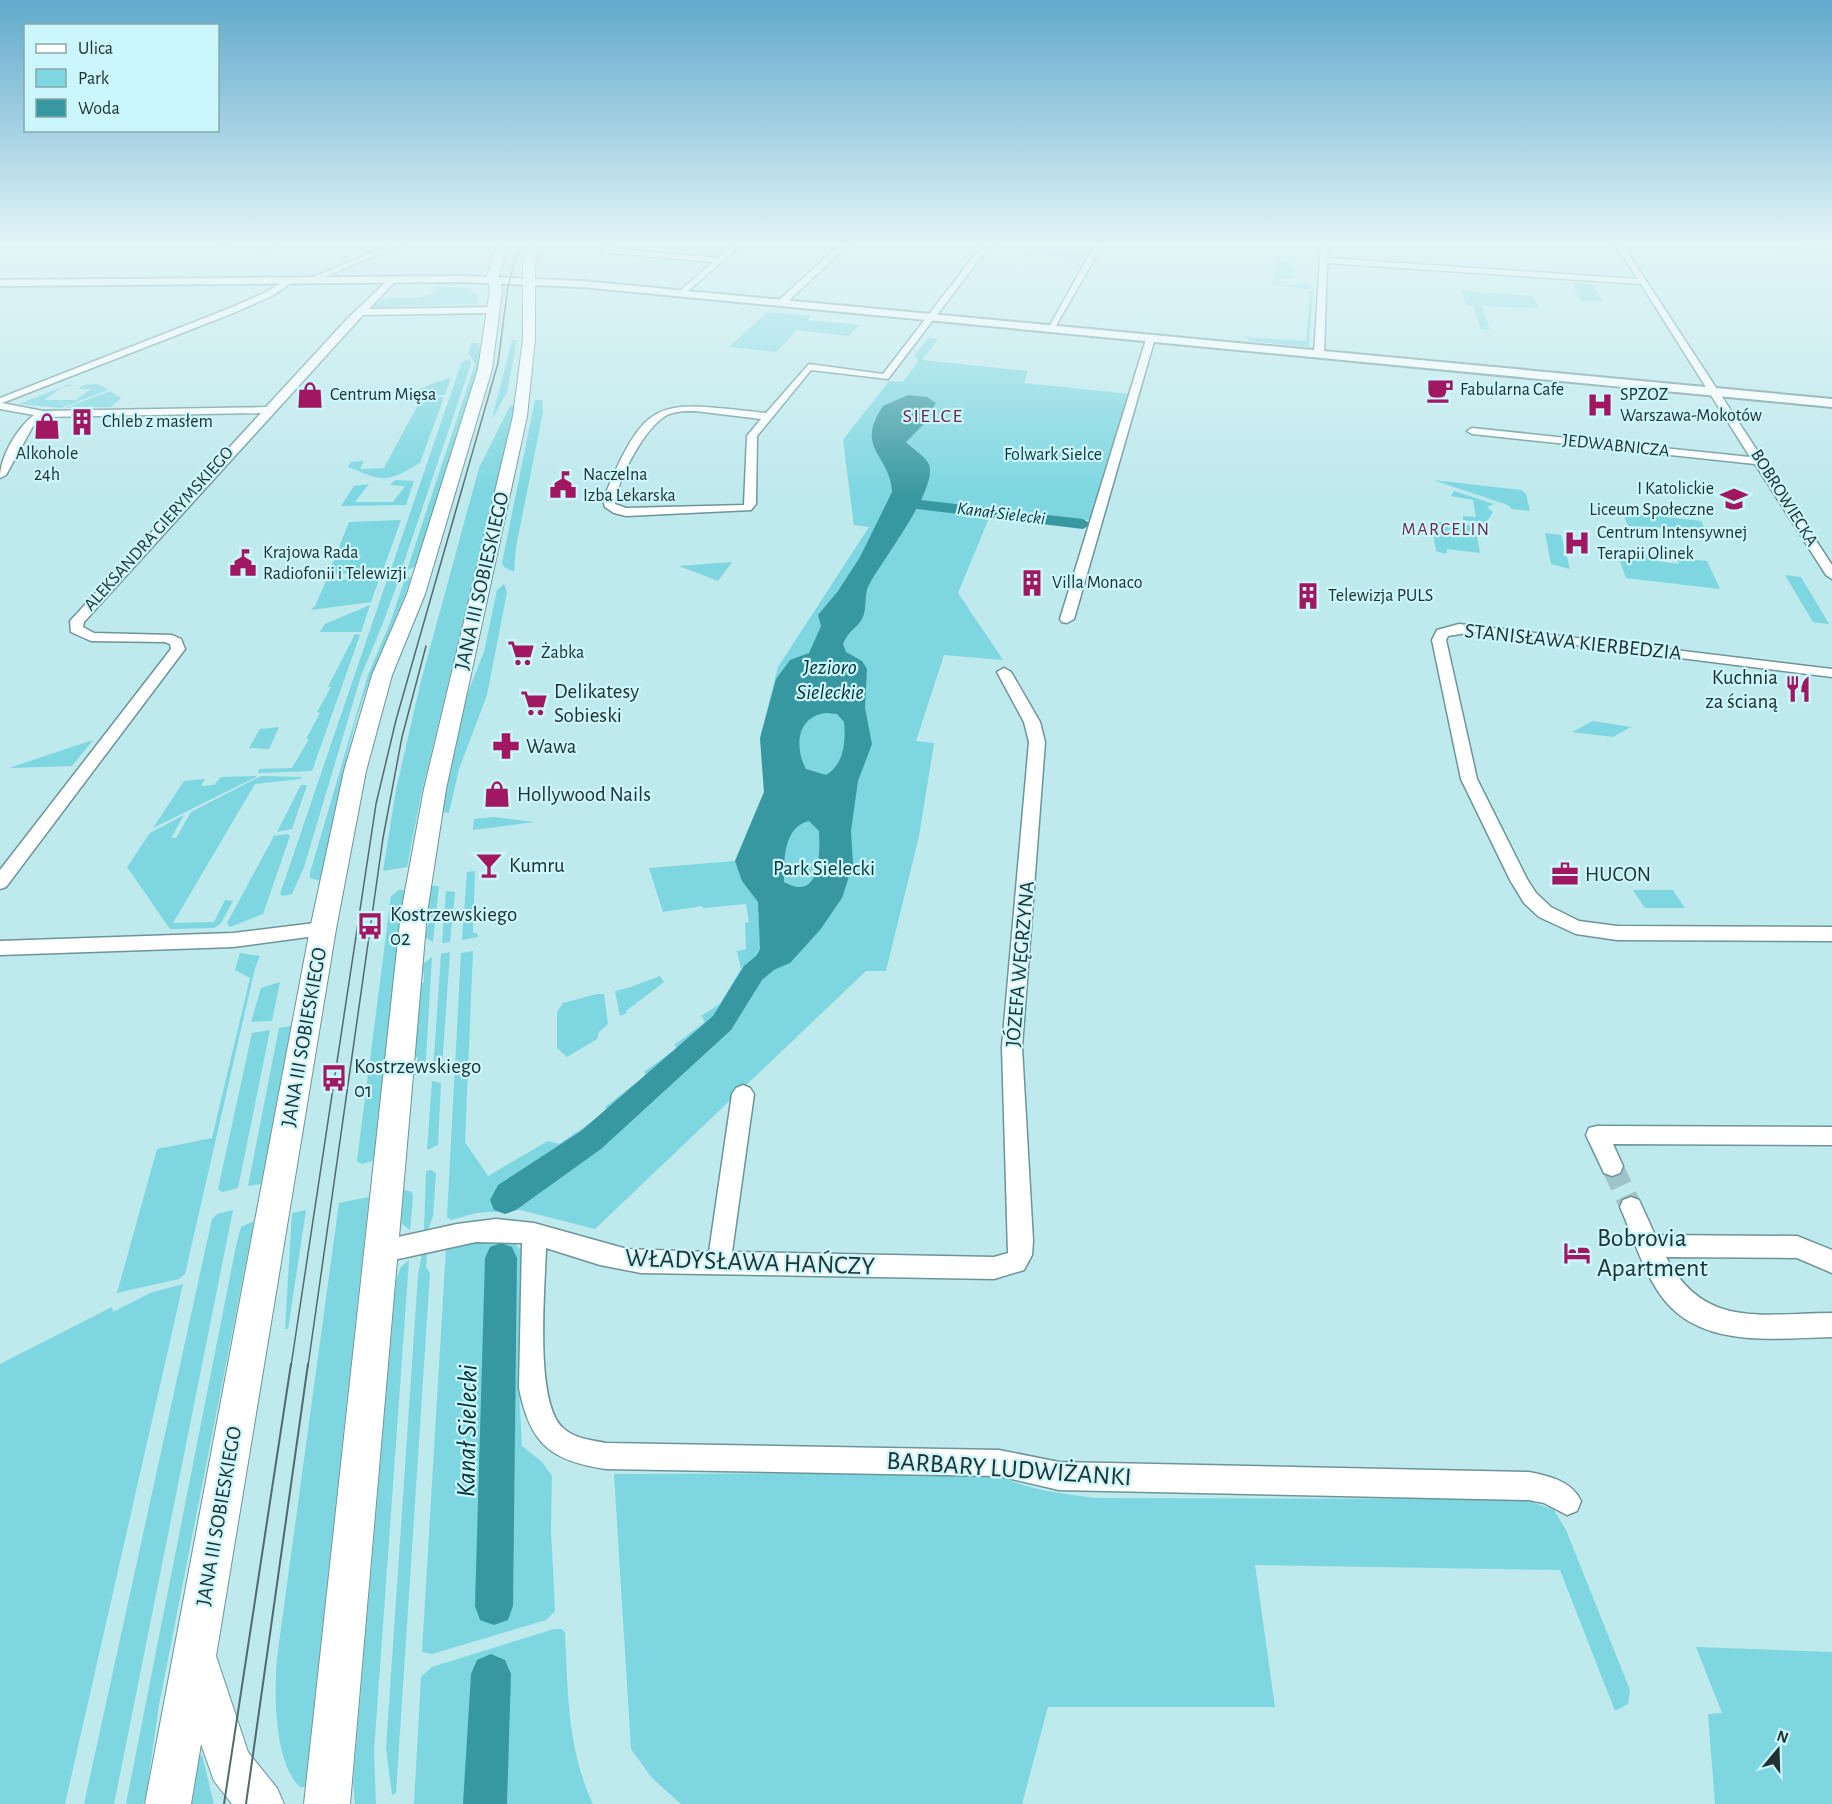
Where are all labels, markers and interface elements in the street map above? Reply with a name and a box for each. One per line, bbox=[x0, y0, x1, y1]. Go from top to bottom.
legend bbox=[24, 24, 219, 132]
text: Ulica bbox=[78, 40, 113, 58]
text: Park bbox=[78, 70, 110, 88]
text: Woda bbox=[78, 100, 120, 118]
cafe icon: Fabularna Cafe bbox=[1425, 375, 1455, 405]
shop icon: Centrum Mięsa bbox=[295, 380, 325, 410]
place label: Fabularna Cafe bbox=[1460, 381, 1564, 399]
place label: Centrum Mięsa bbox=[330, 386, 436, 404]
place label: SPZOZ Warszawa-Mokotów bbox=[1620, 386, 1762, 425]
hospital icon: SPZOZ Warszawa-Mokotów bbox=[1585, 390, 1615, 420]
district label: SIELCE bbox=[902, 406, 964, 426]
building icon: Chleb z masłem bbox=[67, 407, 97, 437]
shop icon: Alkohole 24h bbox=[32, 411, 62, 441]
place label: Chleb z masłem bbox=[102, 413, 213, 431]
street label: JEDWABNICZA bbox=[1562, 431, 1671, 461]
street label: ALEKSANDRA GIERYMSKIEGO bbox=[81, 444, 237, 614]
place label: Alkohole 24h bbox=[16, 445, 78, 484]
park label: Folwark Sielce bbox=[1004, 446, 1102, 464]
street label: BOBROWIECKA bbox=[1747, 446, 1821, 550]
place label: Naczelna Izba Lekarska bbox=[583, 466, 676, 505]
public building icon: Naczelna Izba Lekarska bbox=[548, 470, 578, 500]
place label: I Katolickie Liceum Społeczne bbox=[1589, 480, 1714, 519]
school or university icon: I Katolickie Liceum Społeczne bbox=[1719, 484, 1749, 514]
street label: JANA III SOBIESKIEGO bbox=[451, 490, 513, 672]
water label: Kanał Sielecki bbox=[956, 500, 1046, 528]
district label: MARCELIN bbox=[1401, 521, 1491, 539]
place label: Centrum Intensywnej Terapii Olinek bbox=[1597, 524, 1747, 563]
hospital icon: Centrum Intensywnej Terapii Olinek bbox=[1562, 528, 1592, 558]
place label: Krajowa Rada Radiofonii i Telewizji bbox=[263, 544, 407, 583]
public building icon: Krajowa Rada Radiofonii i Telewizji bbox=[228, 548, 258, 578]
building icon: Villa Monaco bbox=[1017, 568, 1047, 598]
place label: Villa Monaco bbox=[1052, 574, 1143, 592]
building icon: Telewizja PULS bbox=[1293, 581, 1323, 611]
place label: Telewizja PULS bbox=[1328, 587, 1433, 605]
street label: STANISŁAWA KIERBEDZIA bbox=[1463, 620, 1683, 664]
supermarket icon: Żabka bbox=[506, 638, 536, 668]
place label: Żabka bbox=[541, 642, 584, 662]
water label: Jezioro Sieleckie bbox=[796, 656, 864, 703]
place label: Kuchnia za ścianą bbox=[1705, 667, 1778, 712]
restaurant icon: Kuchnia za ścianą bbox=[1783, 674, 1813, 704]
place label: Delikatesy Sobieski bbox=[554, 681, 639, 726]
supermarket icon: Delikatesy Sobieski bbox=[519, 688, 549, 718]
pharmacy icon: Wawa bbox=[491, 731, 521, 761]
place label: Wawa bbox=[526, 736, 577, 757]
shop icon: Hollywood Nails bbox=[482, 779, 512, 809]
place label: Hollywood Nails bbox=[517, 784, 651, 805]
bar icon: Kumru bbox=[474, 850, 504, 880]
place label: Kumru bbox=[509, 855, 565, 876]
park label: Park Sielecki bbox=[773, 858, 875, 879]
office icon: HUCON bbox=[1550, 859, 1580, 889]
place label: HUCON bbox=[1585, 864, 1651, 885]
street label: JÓZEFA WĘGRZYNA bbox=[1000, 880, 1038, 1048]
place label: Kostrzewskiego 02 bbox=[390, 904, 517, 949]
bus stop icon: Kostrzewskiego 02 bbox=[355, 911, 385, 941]
street label: JANA III SOBIESKIEGO bbox=[278, 946, 330, 1128]
place label: Kostrzewskiego 01 bbox=[354, 1056, 481, 1101]
bus stop icon: Kostrzewskiego 01 bbox=[319, 1063, 349, 1093]
place label: Bobrovia Apartment bbox=[1597, 1225, 1708, 1281]
hotel icon: Bobrovia Apartment bbox=[1562, 1238, 1592, 1268]
street label: WŁADYSŁAWA HAŃCZY bbox=[625, 1243, 876, 1279]
water label: Kanał Sielecki bbox=[452, 1364, 482, 1498]
street label: JANA III SOBIESKIEGO bbox=[193, 1425, 245, 1607]
street label: BARBARY LUDWIŻANKI bbox=[886, 1446, 1132, 1491]
north arrow bbox=[1748, 1720, 1808, 1780]
text: N bbox=[1775, 1727, 1790, 1746]

